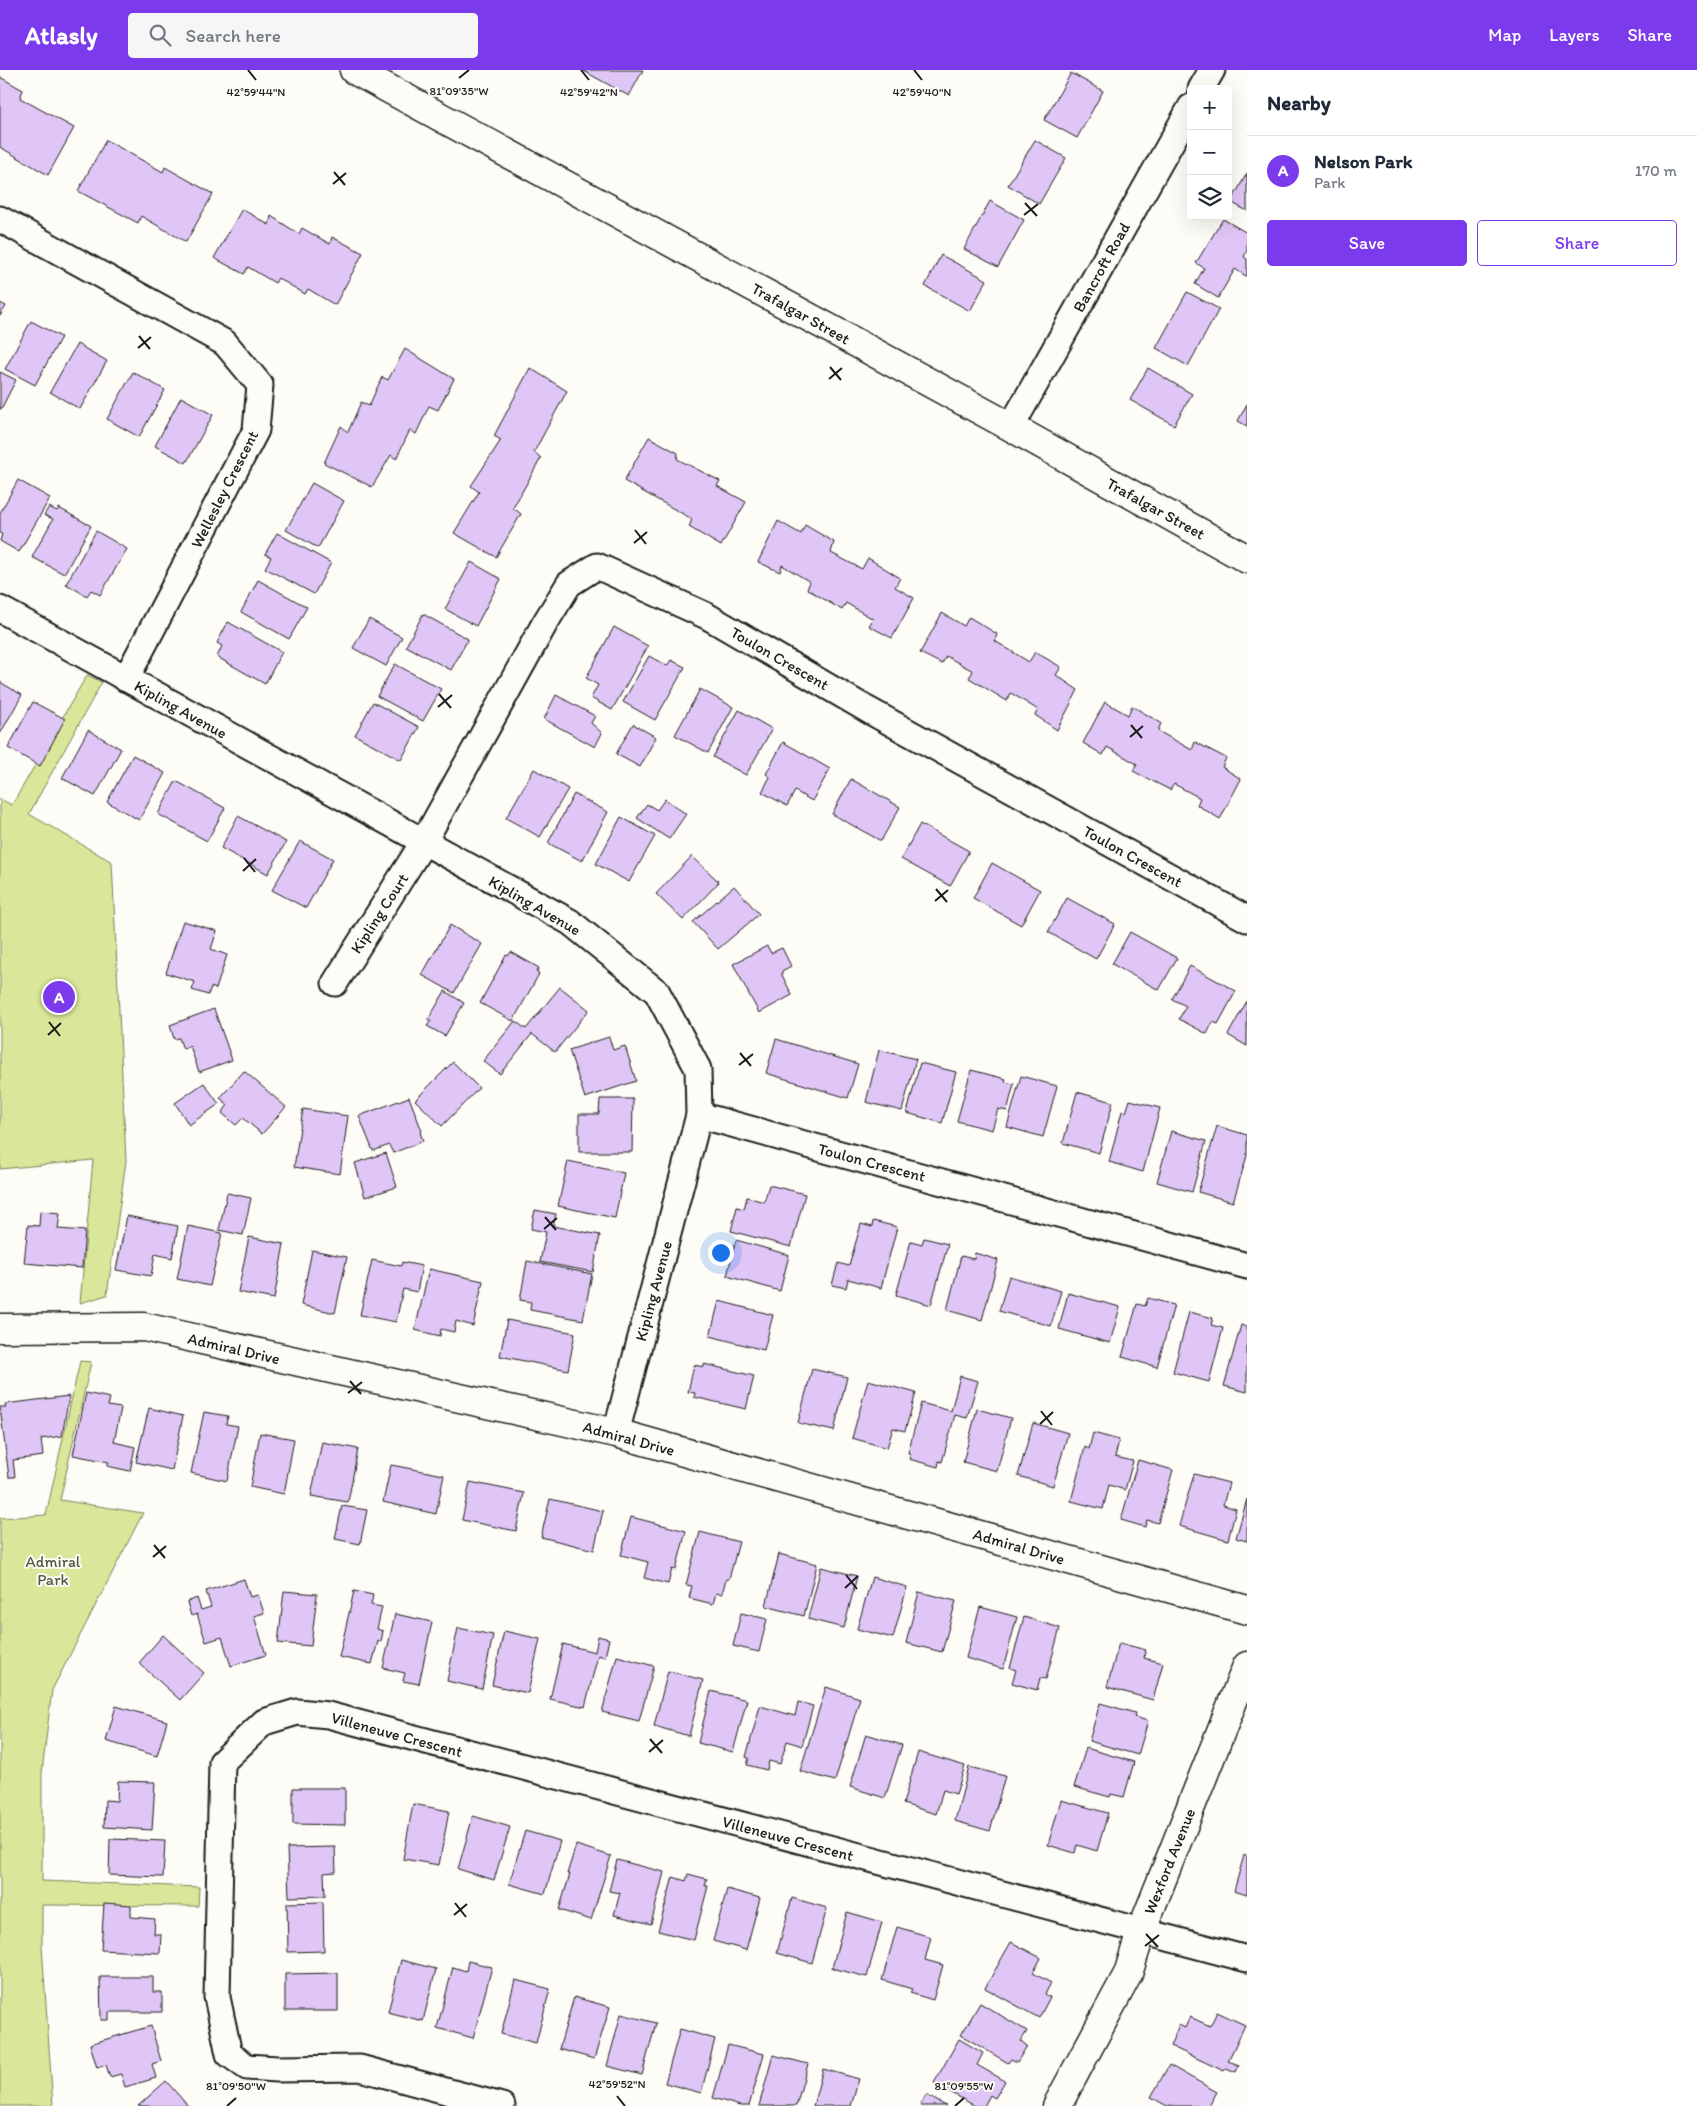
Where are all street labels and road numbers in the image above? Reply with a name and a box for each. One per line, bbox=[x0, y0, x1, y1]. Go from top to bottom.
street label: Bancroft Road bbox=[1069, 219, 1134, 315]
street label: Trafalgar Street bbox=[748, 279, 853, 348]
street label: Wellesley Crescent bbox=[187, 427, 262, 551]
street label: Trafalgar Street bbox=[1103, 474, 1208, 543]
street label: Toulon Crescent bbox=[727, 623, 832, 694]
street label: Kipling Avenue bbox=[131, 676, 230, 743]
street label: Toulon Crescent bbox=[1080, 821, 1186, 892]
street label: Kipling Court bbox=[347, 870, 412, 957]
street label: Kipling Avenue bbox=[485, 871, 584, 939]
street label: Toulon Crescent bbox=[816, 1139, 928, 1186]
street label: Kipling Avenue bbox=[631, 1239, 676, 1343]
street label: Admiral Drive bbox=[186, 1329, 282, 1368]
street label: Admiral Drive bbox=[581, 1417, 677, 1460]
street label: Admiral Drive bbox=[971, 1524, 1067, 1569]
street label: Villeneuve Crescent bbox=[329, 1708, 465, 1761]
street label: Wexford Avenue bbox=[1140, 1805, 1199, 1917]
street label: Villeneuve Crescent bbox=[720, 1812, 856, 1865]

